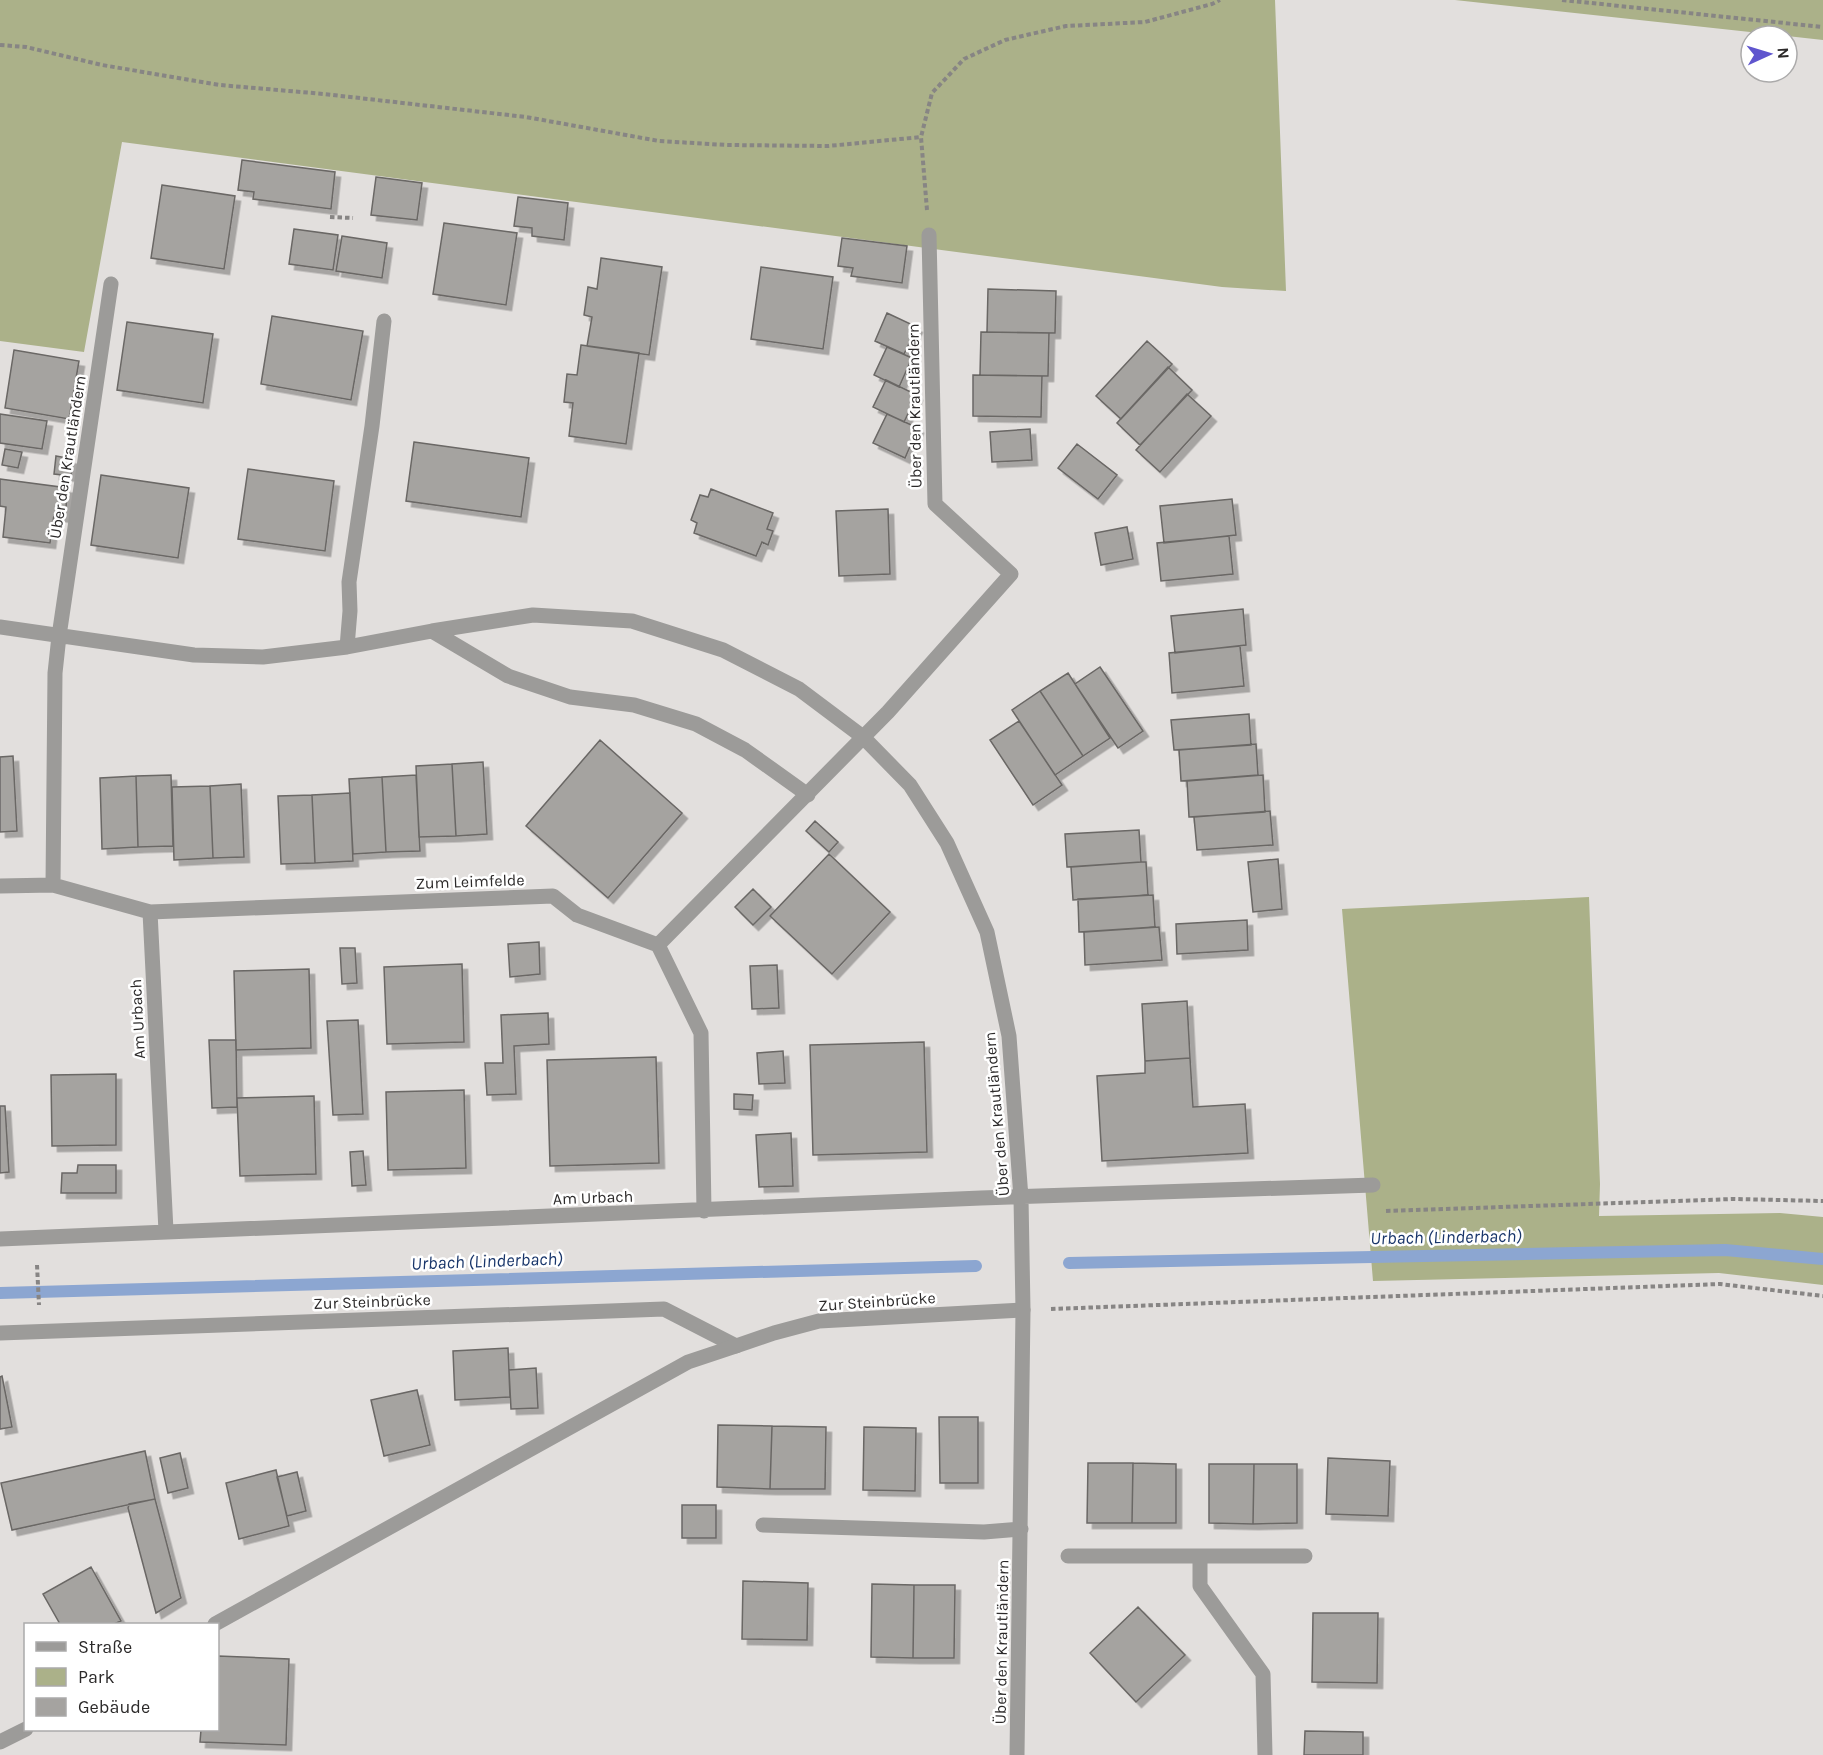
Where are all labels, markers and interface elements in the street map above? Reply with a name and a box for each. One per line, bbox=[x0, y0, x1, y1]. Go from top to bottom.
north arrow bbox=[1739, 24, 1799, 84]
text: N bbox=[1774, 47, 1793, 59]
street label: Über den Krautländern bbox=[904, 323, 925, 489]
street label: Über den Krautländern bbox=[45, 374, 90, 540]
street label: Zum Leimfelde bbox=[415, 870, 525, 893]
street label: Am Urbach bbox=[126, 978, 149, 1060]
street label: Über den Krautländern bbox=[980, 1031, 1013, 1197]
street label: Am Urbach bbox=[553, 1187, 634, 1208]
water label: Urbach (Linderbach) bbox=[1370, 1225, 1522, 1249]
water label: Urbach (Linderbach) bbox=[411, 1247, 563, 1275]
street label: Zur Steinbrücke bbox=[818, 1288, 936, 1315]
street label: Zur Steinbrücke bbox=[313, 1290, 431, 1313]
street label: Über den Krautländern bbox=[991, 1559, 1012, 1725]
legend bbox=[24, 1623, 219, 1731]
text: Straße bbox=[78, 1636, 132, 1658]
text: Park bbox=[78, 1666, 115, 1688]
text: Gebäude bbox=[78, 1696, 150, 1718]

